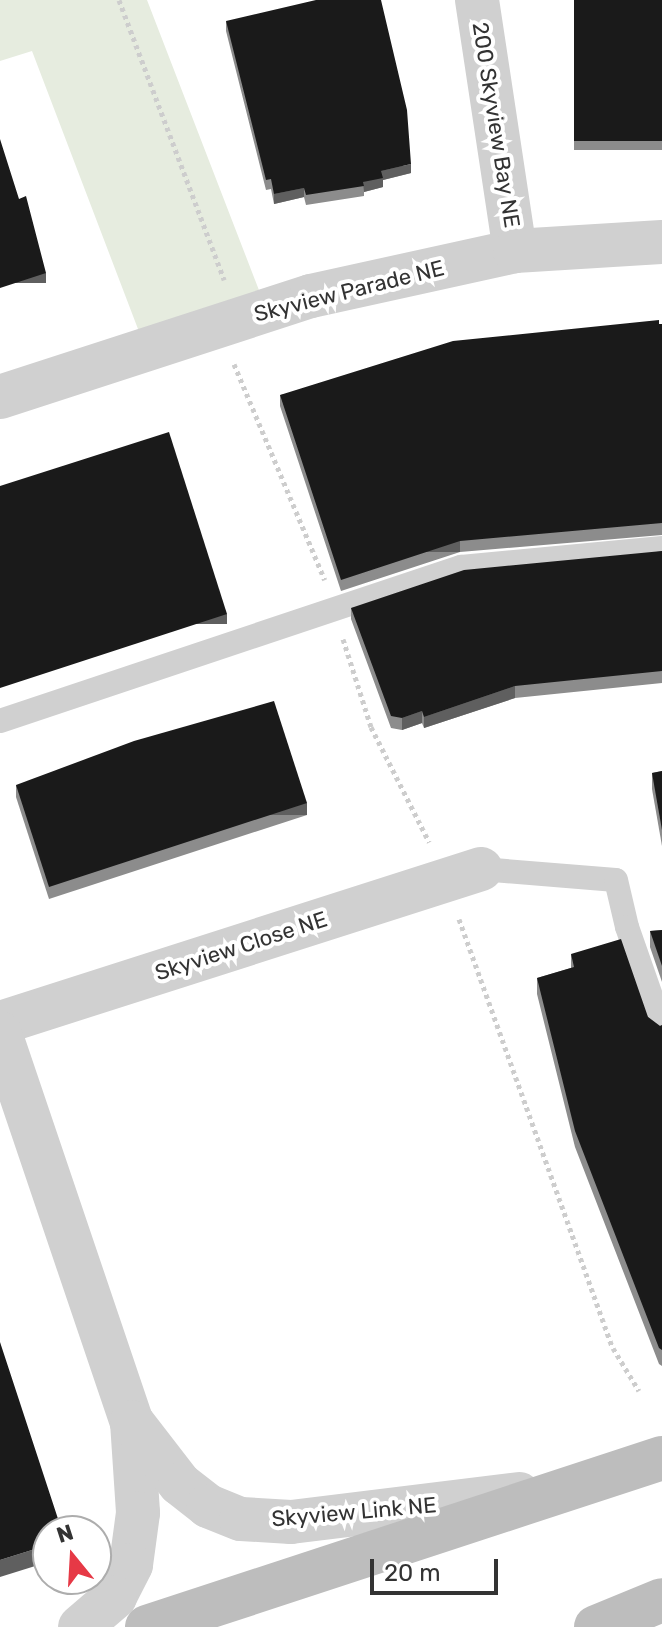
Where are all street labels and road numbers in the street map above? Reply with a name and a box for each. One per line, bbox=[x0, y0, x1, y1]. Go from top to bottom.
street label: 200 Skyview Bay NE bbox=[467, 20, 525, 230]
street label: Skyview Parade NE bbox=[251, 255, 447, 327]
street label: Skyview Close NE bbox=[151, 906, 331, 986]
street label: Skyview Link NE bbox=[270, 1492, 438, 1532]

